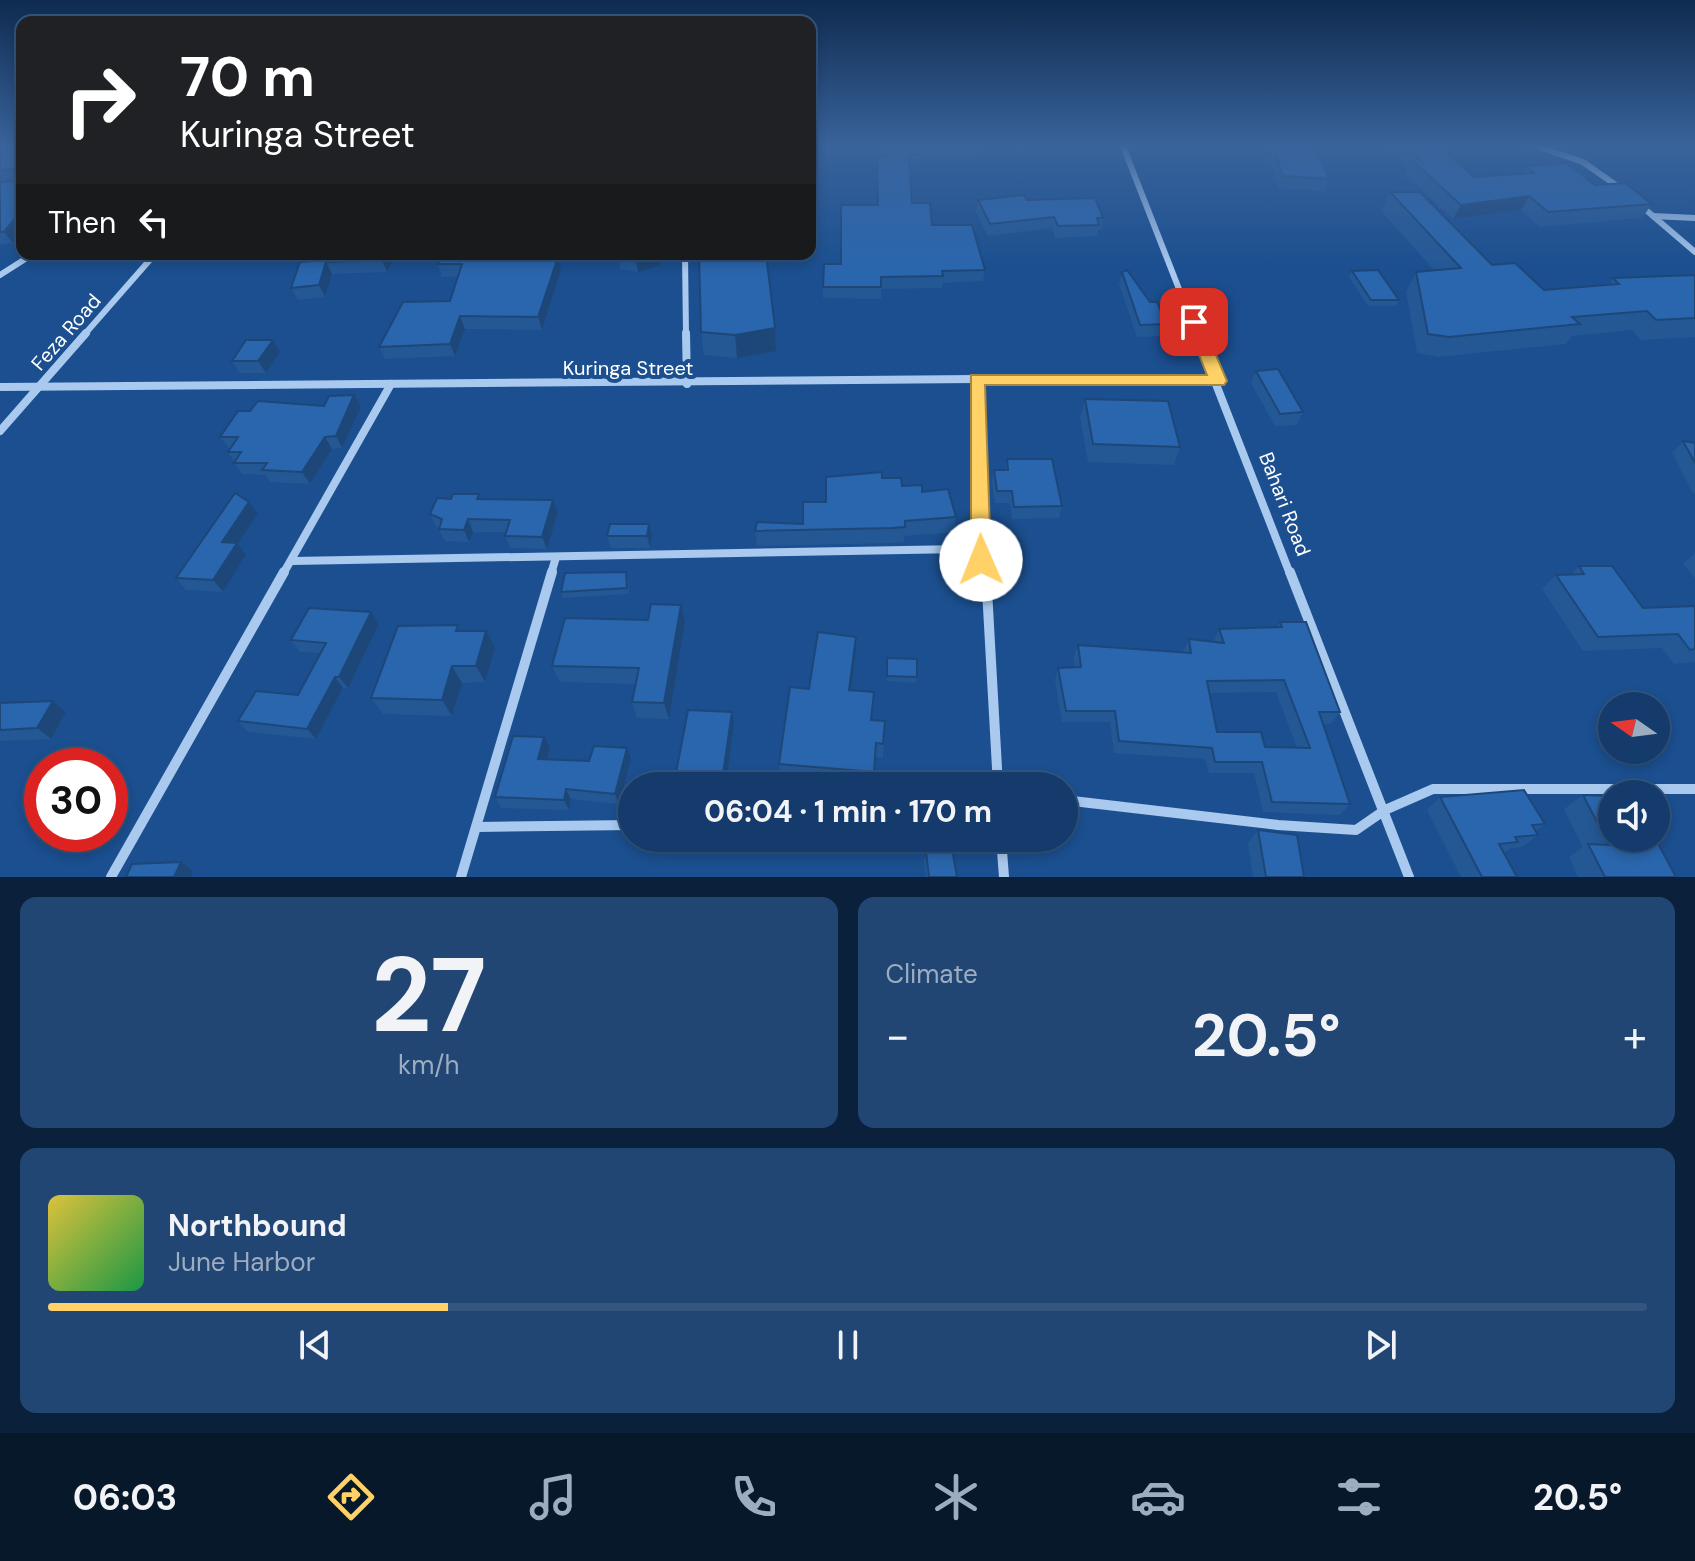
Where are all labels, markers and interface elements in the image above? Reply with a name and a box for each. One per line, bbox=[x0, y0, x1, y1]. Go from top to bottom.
text: 70 m bbox=[180, 40, 315, 113]
icon: right bbox=[48, 48, 152, 152]
text: Kuringa Street bbox=[180, 111, 415, 158]
icon: left bbox=[132, 200, 176, 244]
text: Then bbox=[48, 203, 116, 242]
street label: Feza Road bbox=[25, 288, 107, 376]
pin bbox=[1160, 288, 1228, 356]
icon: arrive bbox=[1172, 300, 1216, 344]
street label: Kuringa Street bbox=[563, 355, 693, 381]
street label: Bahari Road bbox=[1253, 448, 1317, 560]
position arrow bbox=[939, 518, 1023, 602]
north arrow bbox=[1598, 692, 1670, 764]
map controls bbox=[1598, 692, 1670, 852]
speed limit sign: 30 bbox=[24, 748, 128, 852]
button: sound bbox=[1598, 780, 1670, 852]
text: 06:04 · 1 min · 170 m bbox=[704, 792, 992, 831]
text: 27 bbox=[371, 928, 486, 1063]
text: Climate bbox=[886, 957, 978, 991]
text: 20.5° bbox=[1192, 996, 1340, 1075]
text: − bbox=[886, 1007, 910, 1065]
text: + bbox=[1623, 1007, 1647, 1065]
text: km/h bbox=[398, 1048, 459, 1082]
text: Northbound bbox=[168, 1206, 347, 1245]
text: June Harbor bbox=[168, 1245, 315, 1279]
icon: previous bbox=[293, 1323, 337, 1367]
icon: pause bbox=[826, 1323, 870, 1367]
icon: next bbox=[1359, 1323, 1403, 1367]
icon: directions bbox=[323, 1469, 379, 1525]
icon: music bbox=[525, 1469, 581, 1525]
icon: phone bbox=[726, 1469, 782, 1525]
icon: climate bbox=[928, 1469, 984, 1525]
icon: car bbox=[1130, 1469, 1186, 1525]
icon: filters bbox=[1331, 1469, 1387, 1525]
text: 06:03 bbox=[73, 1474, 177, 1521]
text: 20.5° bbox=[1533, 1474, 1622, 1521]

